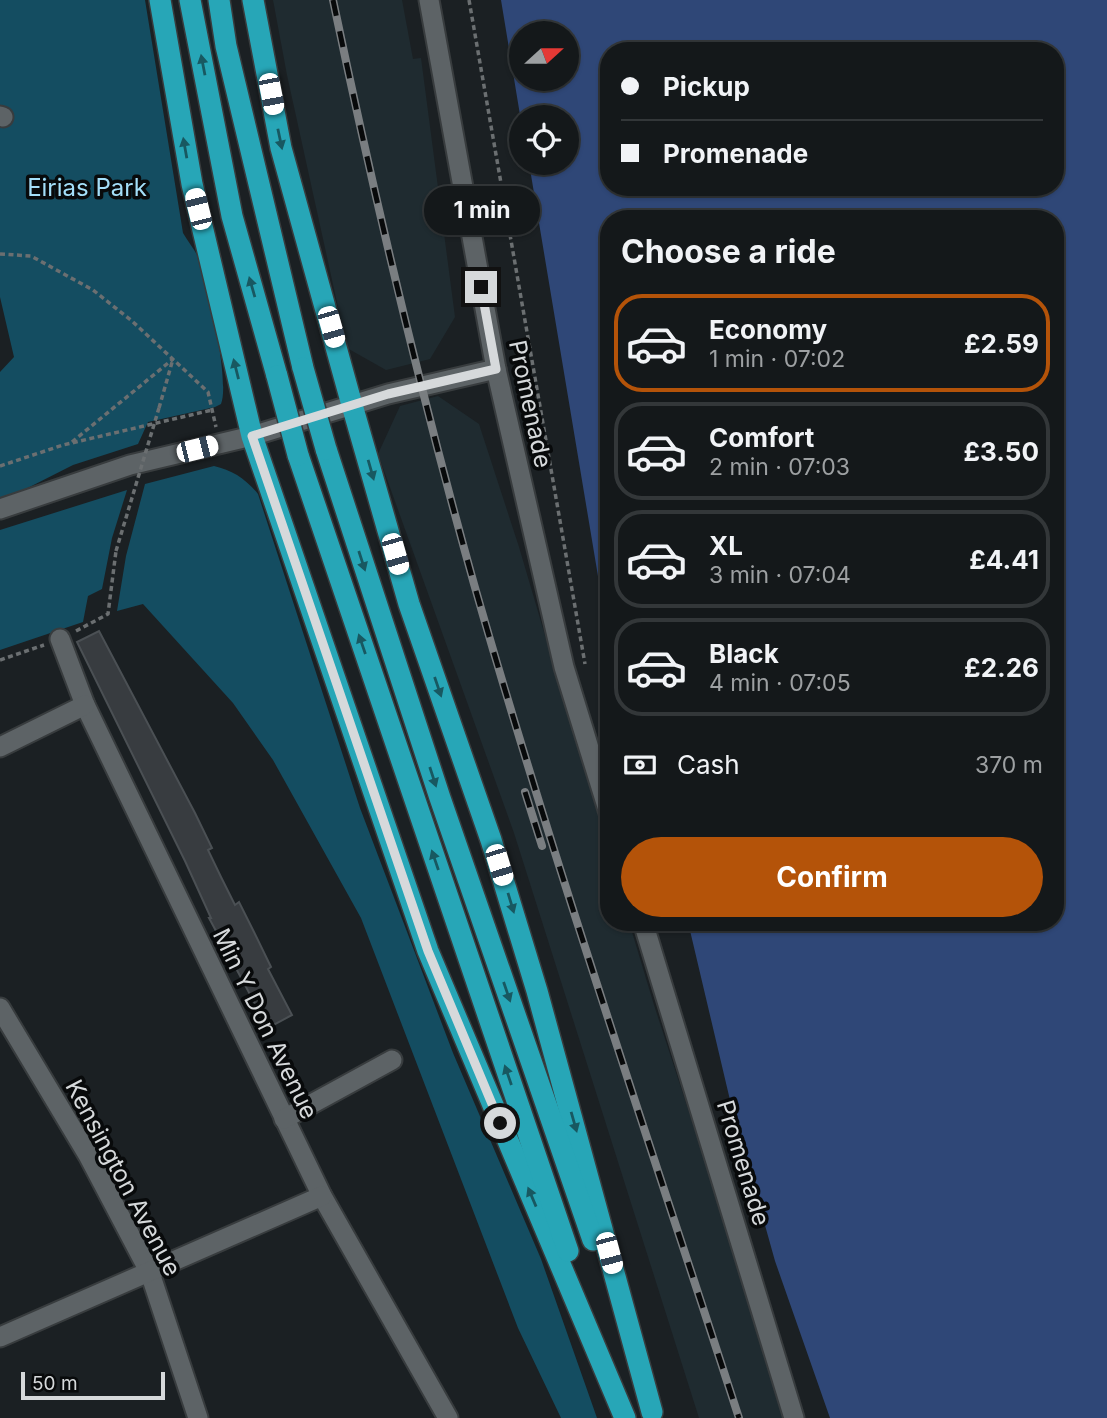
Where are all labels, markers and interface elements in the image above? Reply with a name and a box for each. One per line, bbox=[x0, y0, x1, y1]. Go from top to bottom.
north arrow bbox=[509, 21, 579, 91]
map controls bbox=[509, 21, 579, 175]
one-way arrow bbox=[197, 54, 208, 76]
car bbox=[257, 71, 286, 117]
text: Pickup bbox=[663, 71, 750, 102]
button: locate bbox=[509, 105, 579, 175]
one-way arrow bbox=[274, 128, 285, 150]
one-way arrow bbox=[180, 137, 191, 159]
text: Promenade bbox=[663, 138, 808, 169]
park label: Eirias Park bbox=[27, 173, 147, 202]
car bbox=[183, 186, 214, 232]
callout: 1 min bbox=[423, 186, 539, 234]
text: 1 min bbox=[454, 196, 510, 224]
text: Choose a ride bbox=[621, 232, 836, 271]
route end bbox=[465, 271, 497, 303]
one-way arrow bbox=[246, 276, 257, 298]
car bbox=[316, 304, 347, 350]
icon: car bbox=[625, 312, 688, 375]
text: Economy bbox=[709, 314, 827, 345]
text: £2.59 bbox=[964, 328, 1039, 359]
street label: Promenade bbox=[503, 337, 558, 470]
text: 1 min · 07:02 bbox=[709, 345, 845, 373]
one-way arrow bbox=[231, 358, 242, 380]
icon: car bbox=[625, 420, 688, 483]
text: Comfort bbox=[709, 422, 814, 453]
car bbox=[175, 434, 220, 464]
text: £3.50 bbox=[963, 436, 1039, 467]
text: 2 min · 07:03 bbox=[709, 453, 850, 481]
one-way arrow bbox=[366, 459, 377, 481]
icon: car bbox=[625, 528, 688, 591]
text: XL bbox=[709, 530, 743, 561]
car bbox=[380, 531, 411, 577]
text: £4.41 bbox=[969, 544, 1039, 575]
one-way arrow bbox=[358, 550, 368, 571]
text: 3 min · 07:04 bbox=[709, 561, 851, 589]
one-way arrow bbox=[356, 634, 367, 655]
icon: car bbox=[625, 636, 688, 699]
text: Black bbox=[709, 638, 779, 669]
text: £2.26 bbox=[964, 652, 1039, 683]
text: 4 min · 07:05 bbox=[709, 669, 851, 697]
one-way arrow bbox=[433, 677, 444, 698]
icon: cash bbox=[621, 746, 659, 784]
text: Cash bbox=[677, 749, 740, 780]
text: 370 m bbox=[975, 751, 1043, 779]
one-way arrow bbox=[428, 767, 439, 788]
button: Confirm bbox=[621, 837, 1043, 917]
car bbox=[483, 842, 516, 888]
one-way arrow bbox=[429, 849, 440, 870]
one-way arrow bbox=[506, 893, 516, 914]
street label: Min Y Don Avenue bbox=[207, 924, 324, 1124]
one-way arrow bbox=[502, 982, 513, 1003]
one-way arrow bbox=[502, 1065, 513, 1086]
street label: Kensington Avenue bbox=[59, 1075, 187, 1281]
street label: Promenade bbox=[711, 1097, 776, 1229]
route start bbox=[484, 1107, 516, 1139]
one-way arrow bbox=[569, 1112, 579, 1133]
one-way arrow bbox=[526, 1186, 537, 1207]
car bbox=[594, 1230, 625, 1276]
scale bar bbox=[21, 1369, 164, 1401]
text: 50 m bbox=[32, 1372, 78, 1395]

